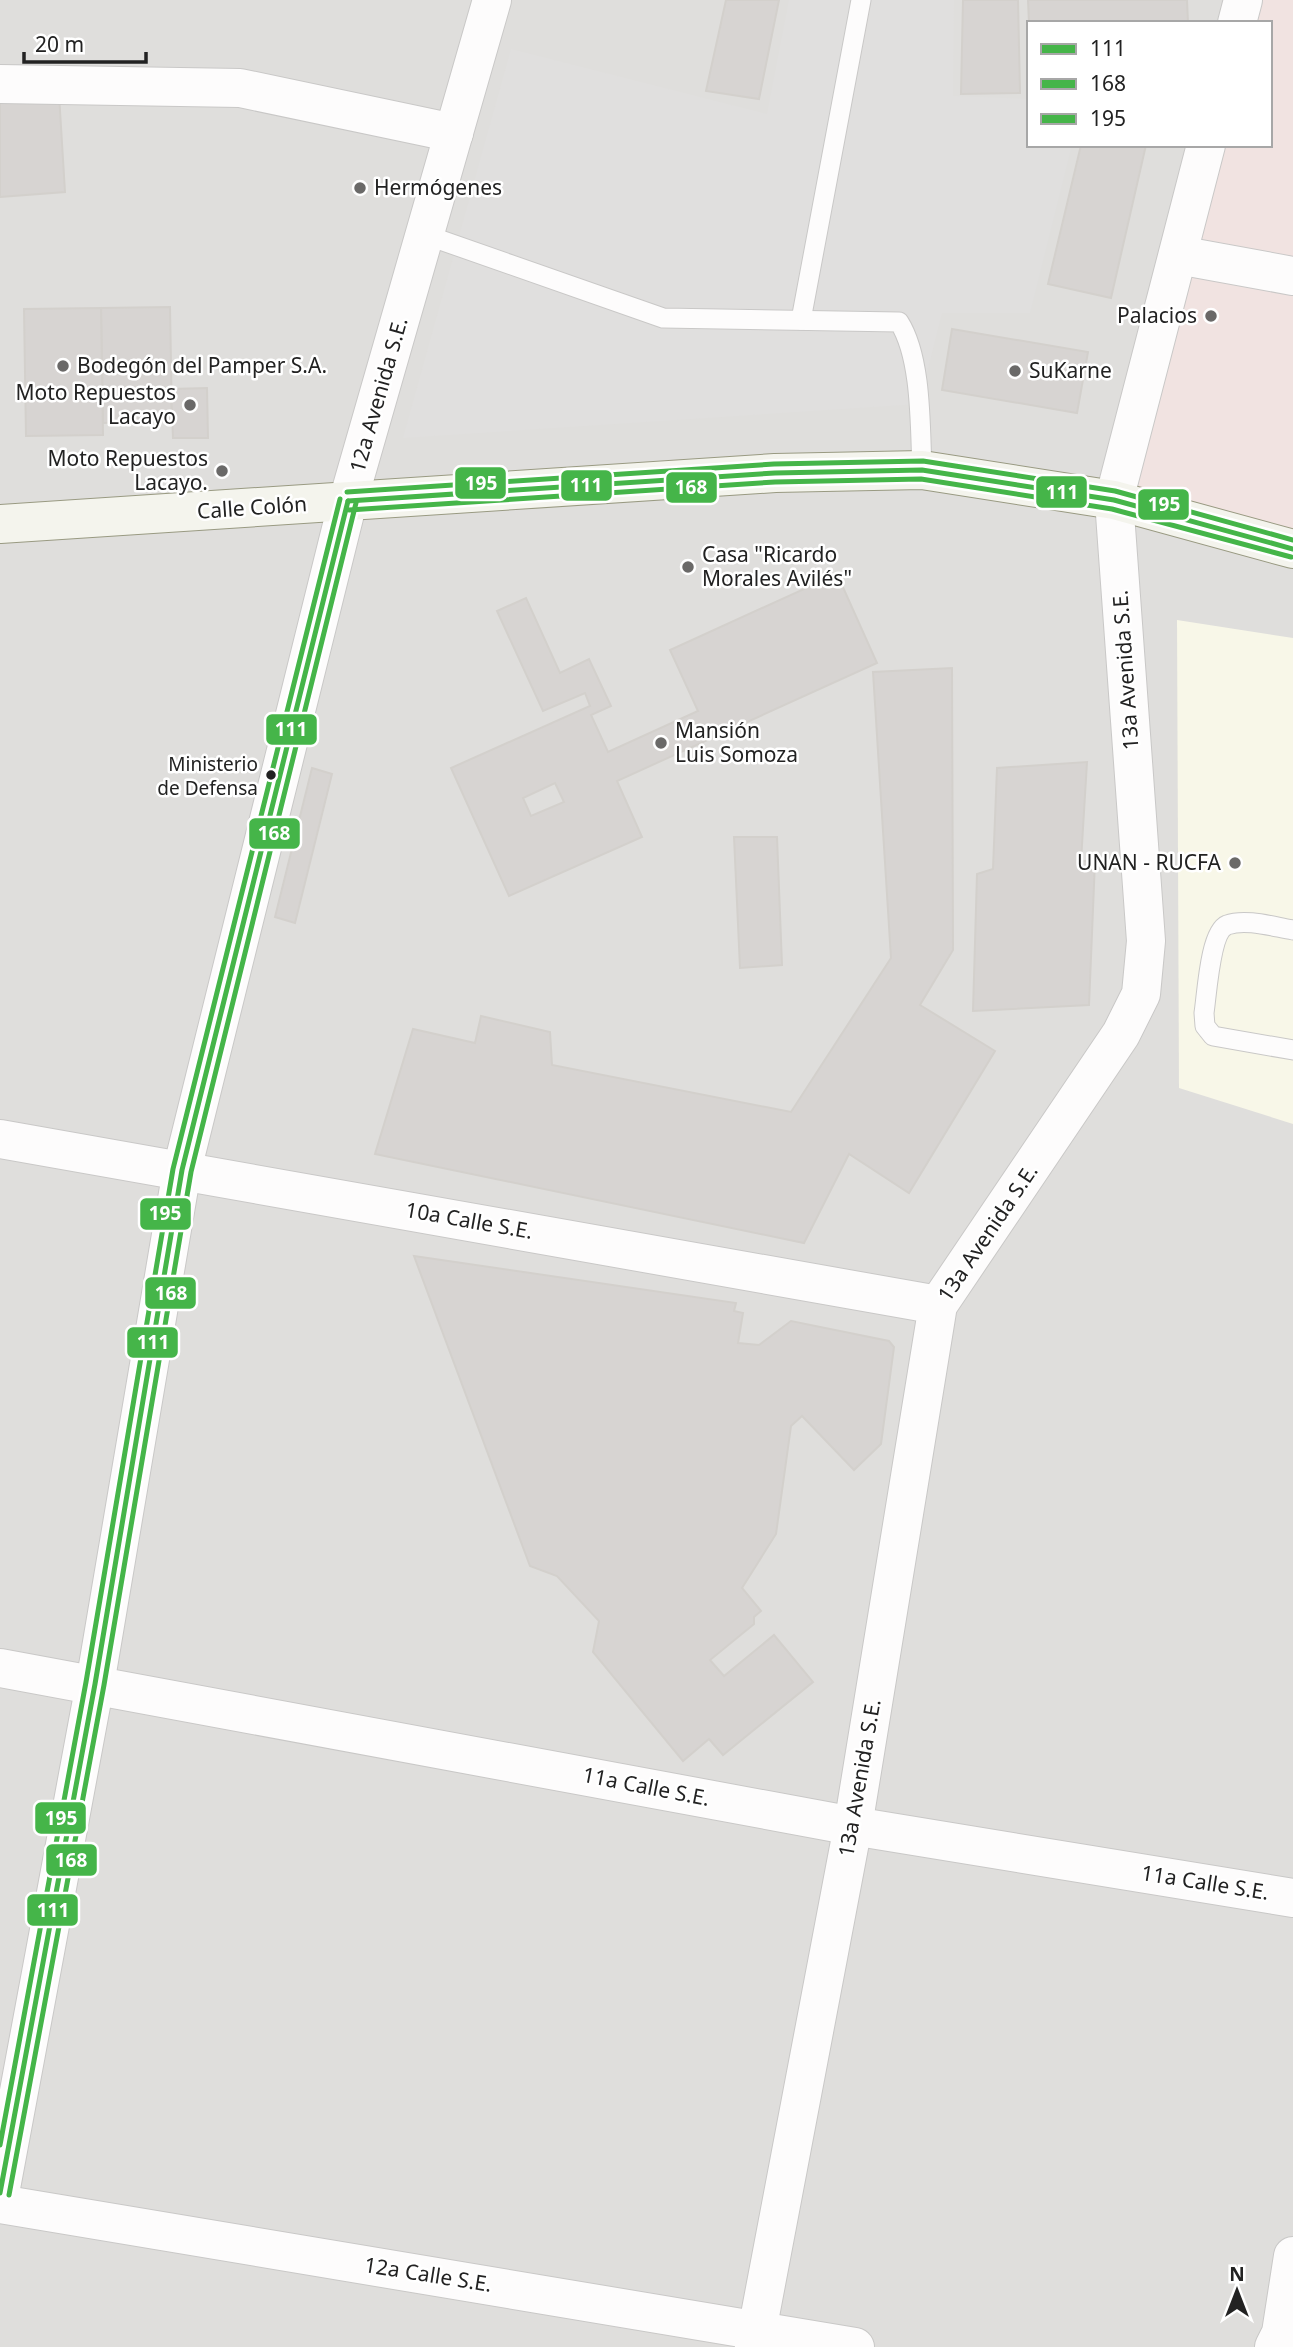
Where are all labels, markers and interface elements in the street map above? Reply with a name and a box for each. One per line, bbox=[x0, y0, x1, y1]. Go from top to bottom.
scale bar bbox=[24, 21, 147, 65]
legend bbox=[1027, 21, 1272, 147]
text: 20 m bbox=[35, 30, 84, 58]
text: 111 bbox=[1090, 34, 1126, 62]
text: 168 bbox=[1090, 69, 1126, 97]
text: 195 bbox=[1090, 104, 1126, 132]
place label: Hermógenes bbox=[374, 173, 502, 201]
marker: Hermógenes bbox=[352, 180, 368, 196]
place label: Palacios bbox=[1117, 301, 1197, 329]
marker: Palacios bbox=[1203, 308, 1219, 324]
street label: 12a Avenida S.E. bbox=[342, 314, 414, 476]
place label: Bodegón del Pamper S.A. bbox=[77, 351, 327, 379]
place label: SuKarne bbox=[1029, 356, 1112, 384]
marker: Bodegón del Pamper S.A. bbox=[55, 358, 71, 374]
marker: SuKarne bbox=[1007, 363, 1023, 379]
place label: Moto Repuestos Lacayo bbox=[15, 378, 176, 430]
marker: Moto Repuestos Lacayo bbox=[182, 397, 198, 413]
place label: Moto Repuestos Lacayo. bbox=[47, 444, 208, 496]
marker: Moto Repuestos Lacayo. bbox=[214, 463, 230, 479]
line badge: 195 bbox=[454, 466, 507, 500]
line badge: 111 bbox=[560, 469, 613, 502]
text: 195 bbox=[465, 470, 497, 496]
line badge: 168 bbox=[665, 471, 718, 504]
text: 111 bbox=[570, 472, 602, 498]
text: 168 bbox=[675, 474, 707, 500]
line badge: 111 bbox=[1035, 475, 1088, 509]
text: 111 bbox=[1046, 479, 1078, 505]
line badge: 195 bbox=[1137, 488, 1190, 521]
street label: Calle Colón bbox=[196, 489, 308, 525]
text: 195 bbox=[1148, 491, 1180, 517]
place label: Casa "Ricardo Morales Avilés" bbox=[702, 540, 852, 592]
marker: Casa "Ricardo Morales Avilés" bbox=[680, 559, 696, 575]
street label: 13a Avenida S.E. bbox=[1105, 589, 1145, 751]
line badge: 111 bbox=[265, 713, 318, 746]
text: 111 bbox=[275, 716, 307, 742]
place label: Mansión Luis Somoza bbox=[675, 716, 798, 768]
marker: Mansión Luis Somoza bbox=[653, 735, 669, 751]
place label: Ministerio de Defensa bbox=[157, 751, 258, 801]
marker: Ministerio de Defensa bbox=[264, 768, 278, 782]
line badge: 168 bbox=[248, 817, 301, 850]
text: 168 bbox=[258, 820, 290, 846]
place label: UNAN - RUCFA bbox=[1077, 848, 1222, 876]
marker: UNAN - RUCFA bbox=[1227, 855, 1243, 871]
street label: 13a Avenida S.E. bbox=[931, 1158, 1044, 1307]
street label: 10a Calle S.E. bbox=[403, 1195, 535, 1245]
line badge: 195 bbox=[139, 1197, 192, 1231]
text: 195 bbox=[149, 1200, 181, 1226]
line badge: 168 bbox=[144, 1276, 197, 1310]
text: 168 bbox=[155, 1280, 187, 1306]
line badge: 111 bbox=[126, 1326, 179, 1359]
text: 111 bbox=[137, 1329, 169, 1355]
street label: 13a Avenida S.E. bbox=[831, 1697, 887, 1859]
street label: 11a Calle S.E. bbox=[580, 1760, 712, 1812]
line badge: 195 bbox=[34, 1801, 87, 1835]
text: 195 bbox=[45, 1805, 77, 1831]
line badge: 168 bbox=[45, 1843, 98, 1877]
text: 168 bbox=[55, 1847, 87, 1873]
street label: 11a Calle S.E. bbox=[1139, 1858, 1271, 1906]
line badge: 111 bbox=[26, 1893, 79, 1927]
text: 111 bbox=[37, 1897, 69, 1923]
street label: 12a Calle S.E. bbox=[362, 2250, 494, 2298]
north arrow bbox=[1202, 2256, 1272, 2326]
text: N bbox=[1229, 2261, 1245, 2287]

